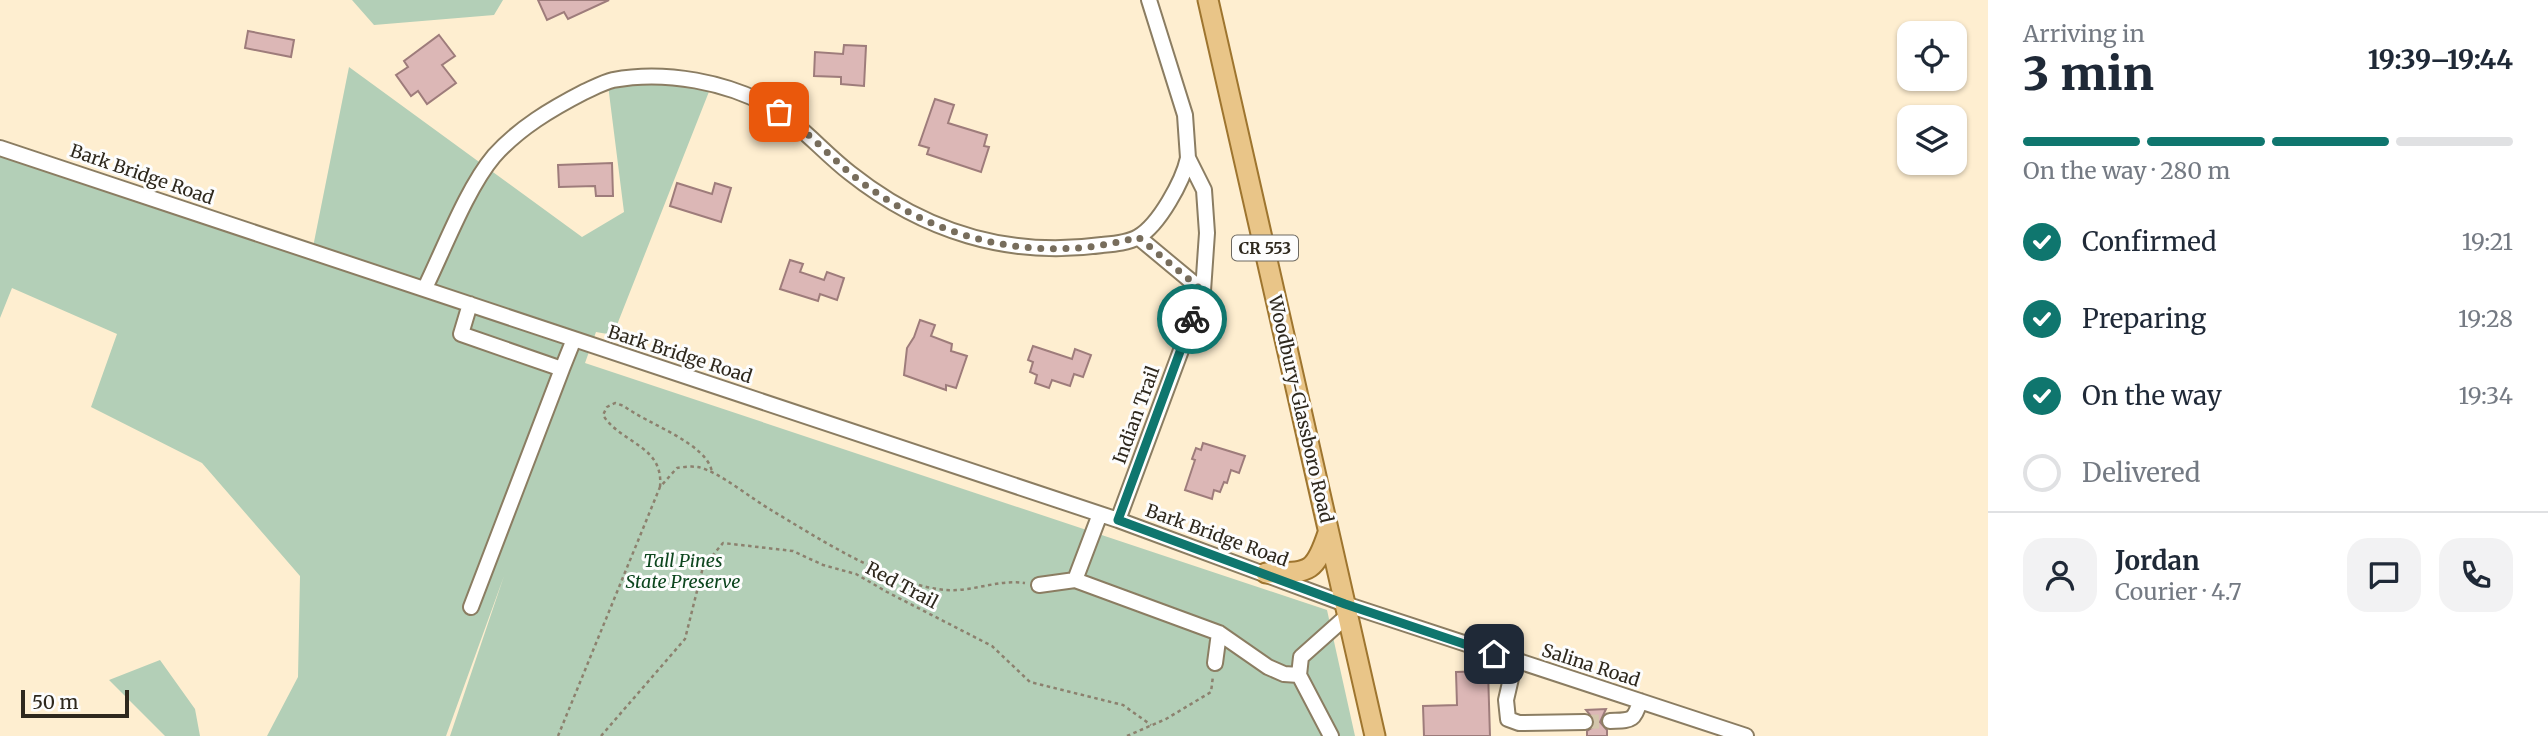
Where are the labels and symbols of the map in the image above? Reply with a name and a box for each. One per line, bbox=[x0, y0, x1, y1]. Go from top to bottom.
pin bbox=[749, 82, 809, 142]
street label: Bark Bridge Road bbox=[67, 139, 217, 209]
road number: CR 553 bbox=[1232, 236, 1298, 260]
courier bbox=[1157, 284, 1227, 354]
street label: Woodbury-Glassboro Road bbox=[1263, 292, 1338, 525]
street label: Bark Bridge Road bbox=[605, 320, 755, 388]
street label: Indian Trail bbox=[1108, 363, 1164, 467]
street label: Bark Bridge Road bbox=[1142, 498, 1292, 572]
park label: Tall Pines State Preserve bbox=[625, 549, 741, 593]
street label: Red Trail bbox=[862, 556, 942, 614]
pin bbox=[1464, 624, 1524, 684]
street label: Salina Road bbox=[1539, 638, 1643, 692]
scale bar bbox=[21, 687, 130, 719]

